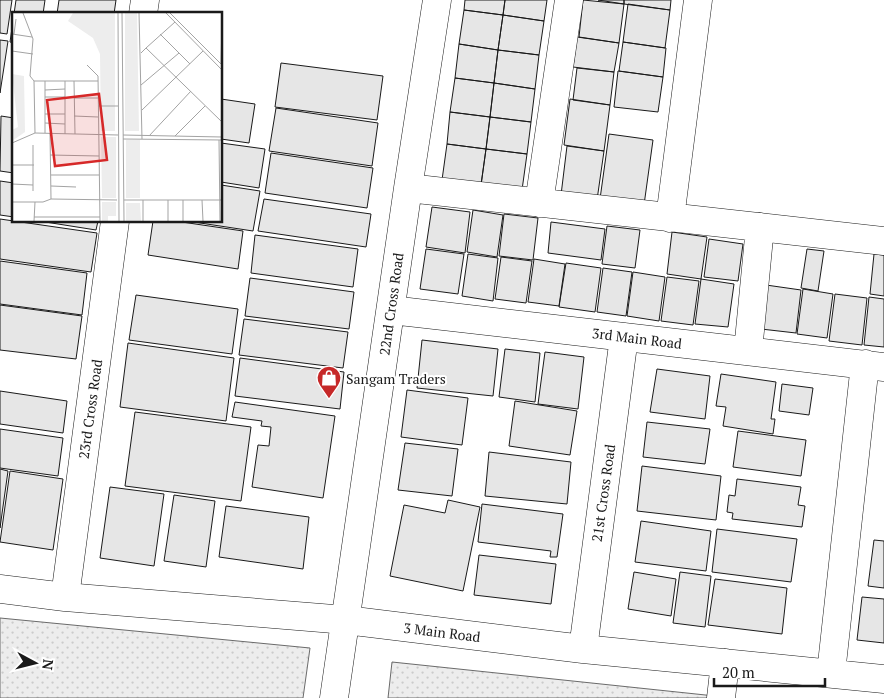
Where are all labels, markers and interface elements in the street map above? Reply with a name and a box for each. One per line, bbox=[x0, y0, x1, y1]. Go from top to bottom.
inset map bbox=[12, 12, 222, 222]
street label: 22nd Cross Road bbox=[374, 251, 408, 356]
street label: 3rd Main Road bbox=[591, 323, 683, 353]
street label: 23rd Cross Road bbox=[74, 358, 106, 460]
shop icon: Sangam Traders bbox=[316, 365, 342, 399]
place label: Sangam Traders bbox=[346, 369, 446, 388]
street label: 21st Cross Road bbox=[587, 443, 619, 543]
street label: 3 Main Road bbox=[403, 618, 482, 646]
north arrow bbox=[10, 638, 60, 688]
scale bar bbox=[714, 656, 825, 688]
text: N bbox=[38, 658, 58, 671]
text: 20 m bbox=[722, 662, 755, 682]

